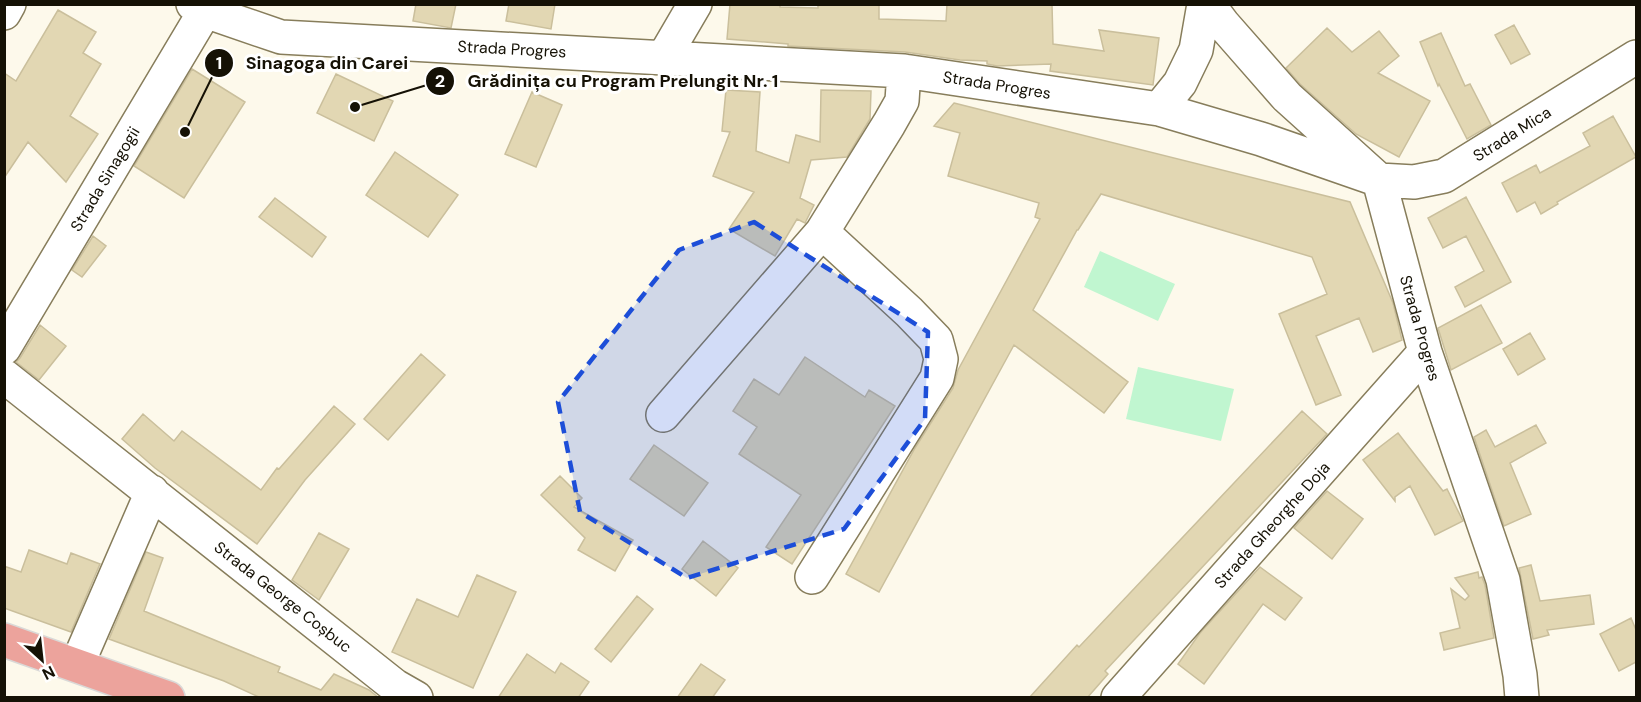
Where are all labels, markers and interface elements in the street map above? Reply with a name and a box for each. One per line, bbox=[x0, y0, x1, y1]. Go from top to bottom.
street label: Strada Progres bbox=[457, 36, 567, 62]
callout: Sinagoga din Carei bbox=[204, 45, 420, 81]
text: 1 bbox=[216, 51, 222, 75]
text: Sinagoga din Carei bbox=[246, 51, 408, 75]
callout: Grădinița cu Program Prelungit Nr. 1 bbox=[425, 63, 790, 99]
street label: Strada Progres bbox=[942, 66, 1052, 104]
text: 2 bbox=[435, 69, 445, 93]
text: Grădinița cu Program Prelungit Nr. 1 bbox=[468, 69, 778, 93]
street label: Strada Mica bbox=[1469, 102, 1555, 166]
street label: Strada Sinagogii bbox=[65, 123, 145, 235]
street label: Strada Progres bbox=[1395, 273, 1445, 383]
street label: Strada Gheorghe Doja bbox=[1210, 457, 1334, 593]
street label: Strada George Coșbuc bbox=[210, 537, 356, 657]
north arrow bbox=[12, 630, 72, 690]
text: N bbox=[39, 661, 59, 685]

